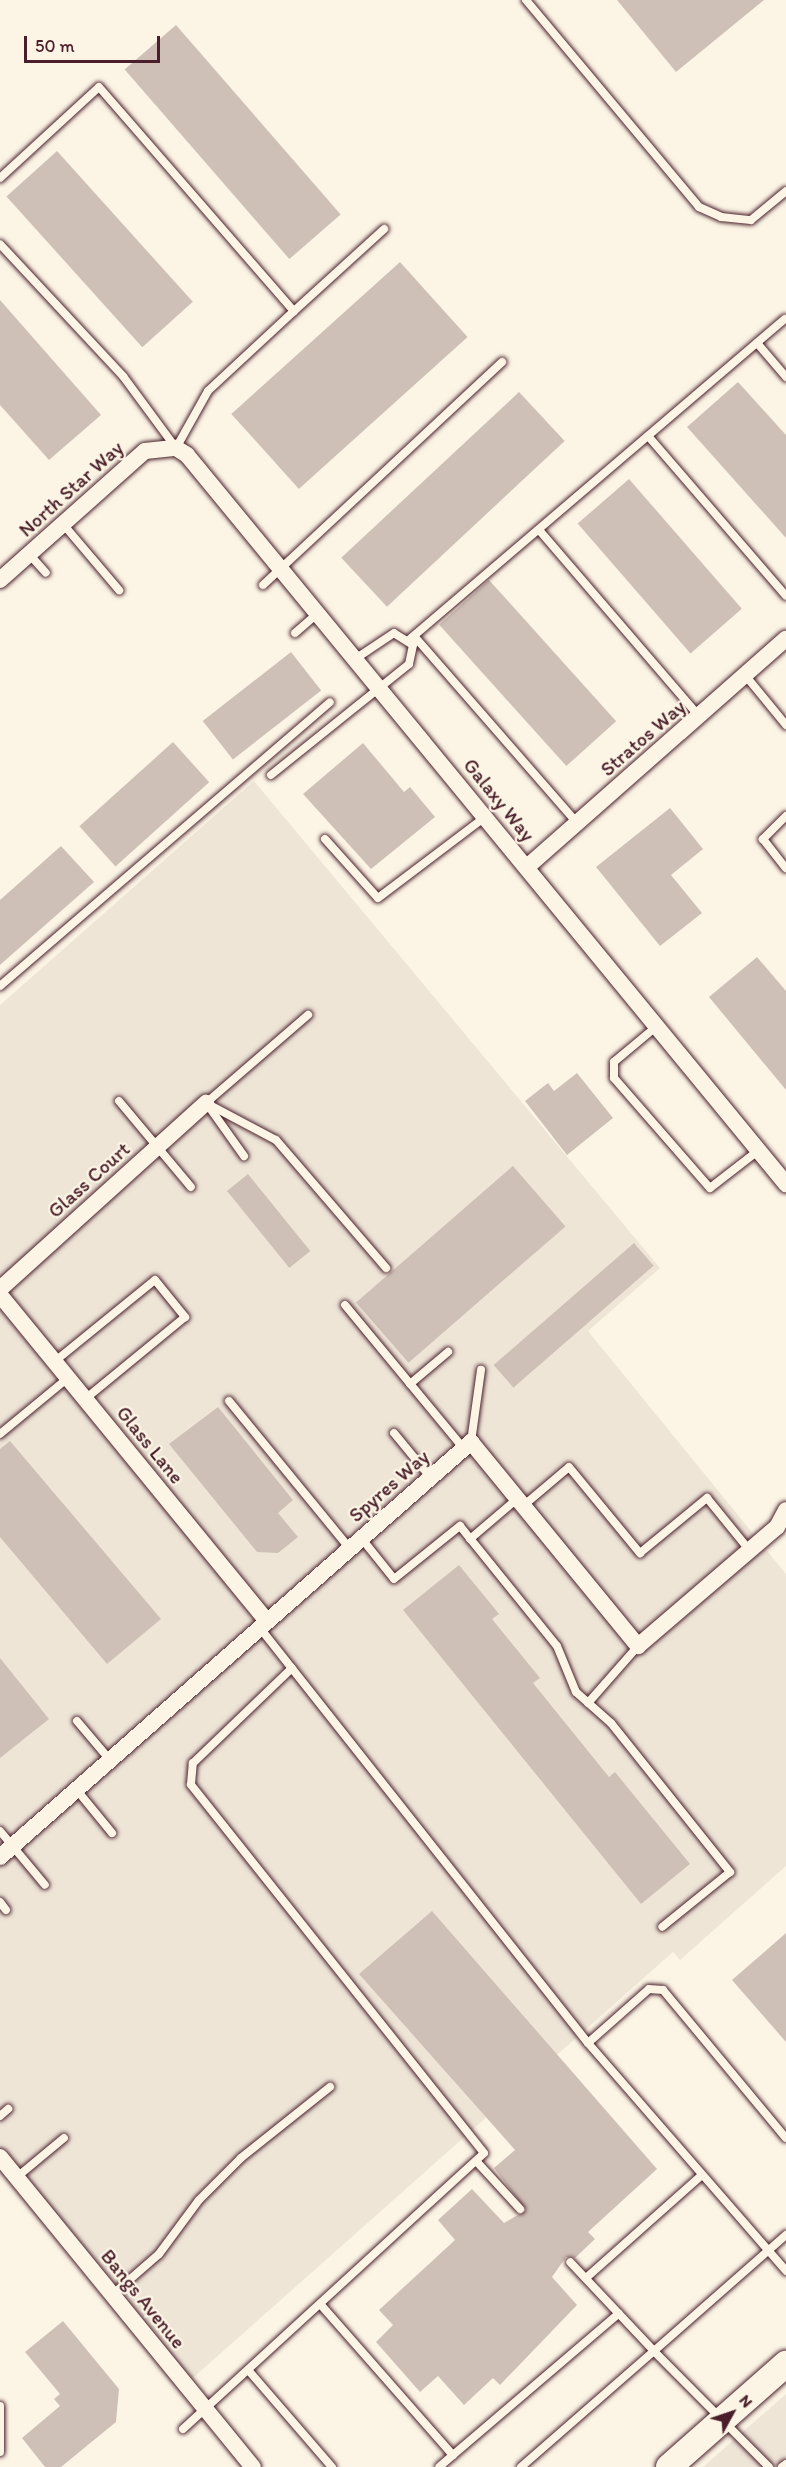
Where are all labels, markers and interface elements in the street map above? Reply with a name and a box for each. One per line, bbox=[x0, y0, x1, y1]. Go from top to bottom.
scale bar bbox=[27, 24, 164, 62]
text: 50 m bbox=[35, 35, 75, 57]
street label: North Star Way bbox=[14, 436, 128, 542]
street label: Stratos Way bbox=[596, 695, 690, 781]
street label: Galaxy Way bbox=[458, 754, 540, 846]
street label: Glass Court bbox=[43, 1137, 135, 1223]
street label: Glass Lane bbox=[111, 1401, 189, 1489]
street label: Spyres Way bbox=[344, 1445, 434, 1527]
street label: Bangs Avenue bbox=[96, 2244, 190, 2354]
north arrow bbox=[702, 2383, 762, 2443]
text: N bbox=[735, 2391, 757, 2411]

